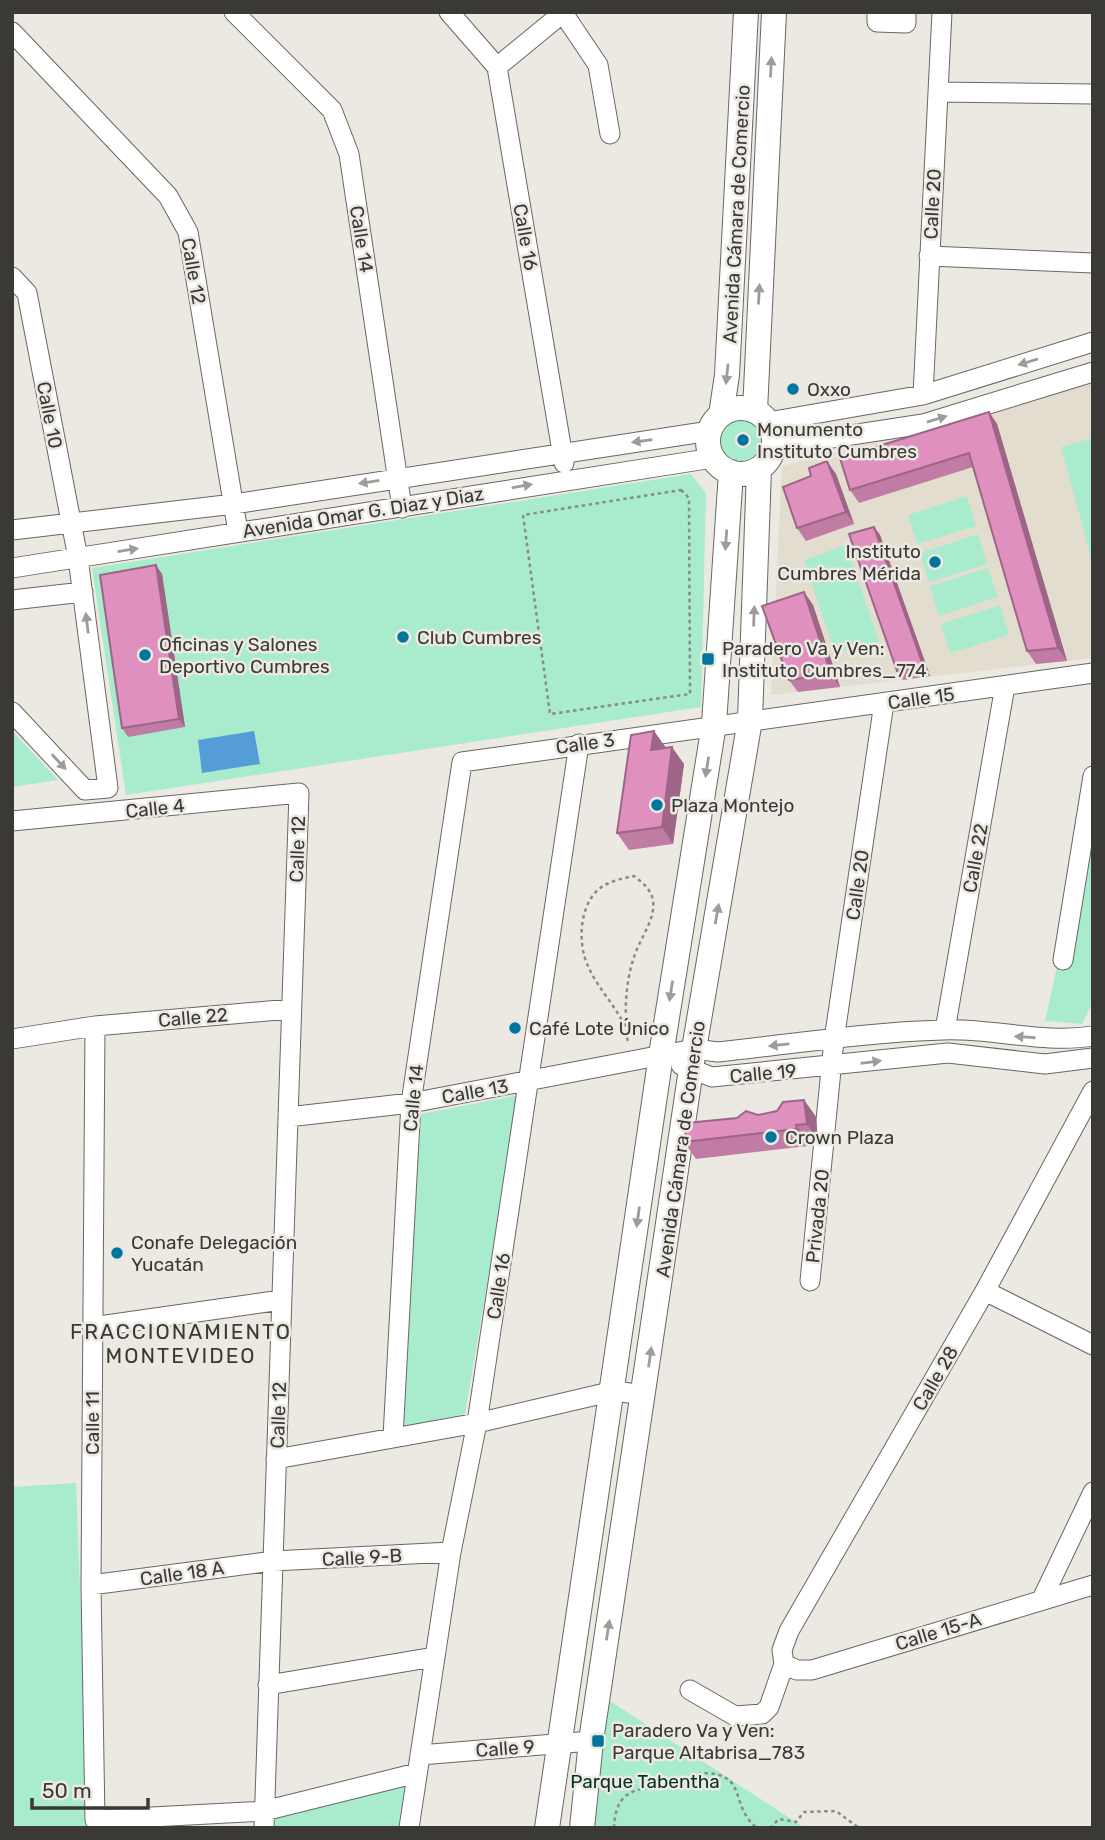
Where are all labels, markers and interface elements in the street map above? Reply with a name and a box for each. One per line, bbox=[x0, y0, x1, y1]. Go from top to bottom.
one-way arrow bbox=[766, 56, 777, 78]
street label: Avenida Cámara de Comercio bbox=[718, 84, 755, 344]
street label: Calle 20 bbox=[919, 168, 946, 240]
street label: Calle 16 bbox=[508, 202, 543, 272]
street label: Calle 14 bbox=[345, 204, 378, 274]
street label: Calle 12 bbox=[176, 236, 211, 306]
one-way arrow bbox=[754, 283, 765, 305]
one-way arrow bbox=[1017, 358, 1038, 368]
one-way arrow bbox=[721, 363, 732, 385]
place label: Oxxo bbox=[807, 378, 851, 401]
street label: Calle 10 bbox=[32, 380, 67, 451]
marker: Oxxo bbox=[785, 381, 801, 397]
one-way arrow bbox=[927, 414, 948, 424]
place label: Monumento Instituto Cumbres bbox=[757, 418, 917, 463]
marker: Monumento Instituto Cumbres bbox=[735, 432, 751, 448]
one-way arrow bbox=[631, 435, 653, 446]
one-way arrow bbox=[358, 477, 380, 488]
one-way arrow bbox=[511, 481, 533, 492]
street label: Avenida Omar G. Diaz y Diaz bbox=[241, 482, 485, 543]
one-way arrow bbox=[721, 529, 732, 551]
place label: Instituto Cumbres Mérida bbox=[777, 540, 921, 585]
one-way arrow bbox=[117, 544, 139, 555]
marker: Instituto Cumbres Mérida bbox=[927, 554, 943, 570]
one-way arrow bbox=[748, 604, 759, 626]
one-way arrow bbox=[82, 612, 93, 634]
place label: Club Cumbres bbox=[417, 626, 541, 649]
marker: Club Cumbres bbox=[395, 629, 411, 645]
place label: Oficinas y Salones Deportivo Cumbres bbox=[159, 633, 330, 678]
place label: Paradero Va y Ven: Instituto Cumbres_774 bbox=[722, 637, 927, 682]
marker: Oficinas y Salones Deportivo Cumbres bbox=[137, 647, 153, 663]
marker: Paradero Va y Ven: Instituto Cumbres_774 bbox=[700, 651, 716, 667]
street label: Calle 15 bbox=[886, 682, 956, 715]
street label: Calle 3 bbox=[554, 728, 616, 759]
one-way arrow bbox=[50, 753, 66, 770]
one-way arrow bbox=[701, 756, 712, 778]
street label: Calle 4 bbox=[124, 794, 186, 823]
place label: Plaza Montejo bbox=[671, 794, 794, 817]
marker: Plaza Montejo bbox=[649, 797, 665, 813]
street label: Calle 12 bbox=[285, 815, 310, 883]
street label: Calle 22 bbox=[958, 822, 993, 895]
street label: Calle 20 bbox=[841, 848, 874, 922]
one-way arrow bbox=[712, 903, 723, 925]
one-way arrow bbox=[665, 980, 676, 1002]
street label: Calle 22 bbox=[157, 1003, 229, 1032]
place label: Café Lote Único bbox=[529, 1017, 669, 1040]
street label: Avenida Cámara de Comercio bbox=[651, 1019, 710, 1279]
marker: Café Lote Único bbox=[507, 1020, 523, 1036]
one-way arrow bbox=[1014, 1031, 1036, 1042]
one-way arrow bbox=[768, 1040, 790, 1051]
one-way arrow bbox=[860, 1057, 882, 1068]
street label: Calle 19 bbox=[729, 1059, 797, 1088]
street label: Calle 14 bbox=[399, 1063, 428, 1133]
street label: Calle 13 bbox=[440, 1074, 510, 1109]
place label: Crown Plaza bbox=[785, 1126, 894, 1149]
marker: Crown Plaza bbox=[763, 1129, 779, 1145]
street label: Privada 20 bbox=[801, 1168, 834, 1264]
one-way arrow bbox=[633, 1206, 644, 1228]
place label: Conafe Delegación Yucatán bbox=[131, 1231, 297, 1276]
marker: Conafe Delegación Yucatán bbox=[109, 1245, 125, 1261]
street label: Calle 16 bbox=[482, 1251, 515, 1321]
district label: FRACCIONAMIENTO MONTEVIDEO bbox=[70, 1319, 292, 1368]
street label: Calle 28 bbox=[908, 1342, 963, 1415]
one-way arrow bbox=[644, 1346, 655, 1368]
street label: Calle 12 bbox=[266, 1381, 291, 1449]
street label: Calle 11 bbox=[81, 1391, 104, 1455]
street label: Calle 9-B bbox=[321, 1544, 403, 1571]
street label: Calle 18 A bbox=[138, 1556, 226, 1591]
street label: Calle 15-A bbox=[892, 1607, 984, 1655]
one-way arrow bbox=[603, 1619, 614, 1641]
place label: Paradero Va y Ven: Parque Altabrisa_783 bbox=[612, 1719, 805, 1764]
marker: Paradero Va y Ven: Parque Altabrisa_783 bbox=[590, 1733, 606, 1749]
street label: Calle 9 bbox=[475, 1735, 535, 1762]
scale bar bbox=[32, 1766, 147, 1810]
park label: Parque Tabentha bbox=[570, 1770, 720, 1793]
text: 50 m bbox=[42, 1778, 92, 1803]

